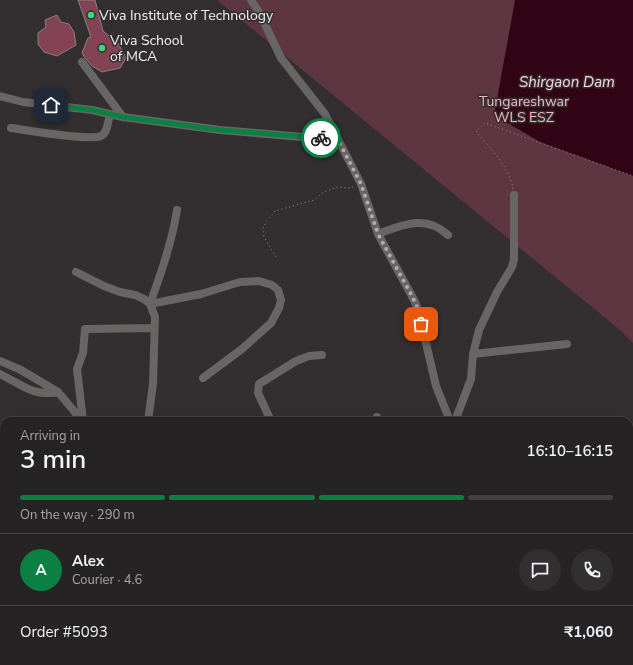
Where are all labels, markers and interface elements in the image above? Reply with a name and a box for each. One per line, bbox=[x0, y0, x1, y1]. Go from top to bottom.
place label: Viva Institute of Technology bbox=[98, 6, 274, 25]
marker: Viva Institute of Technology bbox=[86, 10, 96, 20]
place label: Viva School of MCA bbox=[109, 31, 185, 66]
marker: Viva School of MCA bbox=[97, 43, 107, 53]
water label: Shirgaon Dam bbox=[519, 72, 615, 92]
pin bbox=[34, 88, 68, 122]
park label: Tungareshwar WLS ESZ bbox=[479, 92, 569, 127]
icon: home bbox=[40, 94, 62, 116]
courier bbox=[301, 118, 341, 158]
icon: bike bbox=[310, 127, 332, 149]
pin bbox=[404, 307, 438, 341]
icon: bag bbox=[410, 313, 432, 335]
text: Arriving in bbox=[20, 427, 80, 445]
text: 16:10–16:15 bbox=[526, 441, 613, 461]
text: 3 min bbox=[20, 442, 86, 477]
text: On the way · 290 m bbox=[20, 506, 135, 524]
button: chat bbox=[519, 549, 561, 591]
button: phone bbox=[571, 549, 613, 591]
text: Alex bbox=[72, 551, 104, 571]
text: A bbox=[35, 560, 47, 580]
text: Courier · 4.6 bbox=[72, 571, 142, 589]
text: Order #5093 bbox=[20, 622, 108, 642]
text: ₹1,060 bbox=[564, 622, 613, 642]

